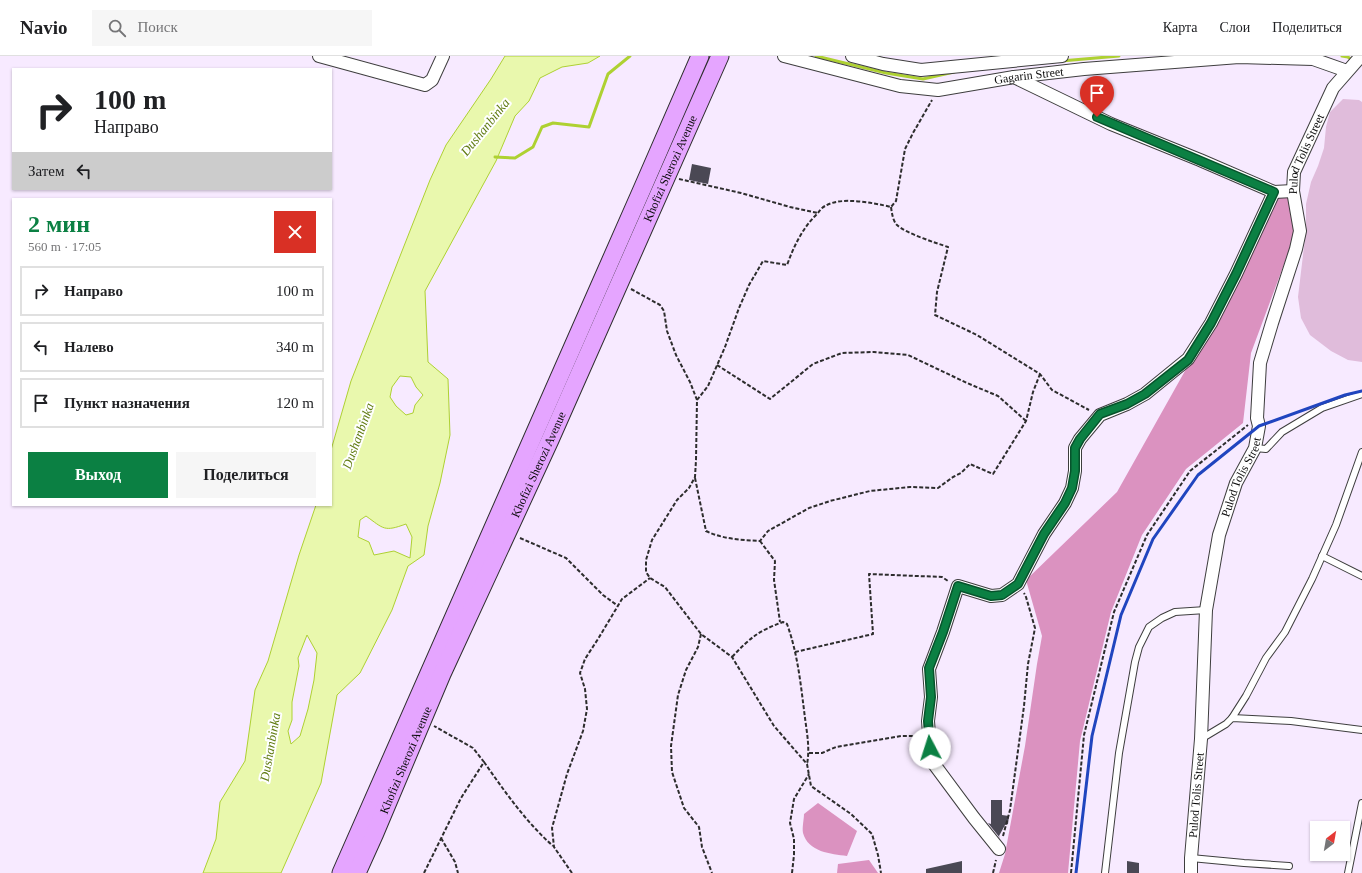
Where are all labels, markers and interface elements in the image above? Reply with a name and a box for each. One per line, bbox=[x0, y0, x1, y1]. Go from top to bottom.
search box bbox=[92, 10, 372, 46]
text: Navio bbox=[20, 17, 68, 38]
icon: search bbox=[106, 17, 128, 39]
text: Поиск bbox=[138, 19, 178, 35]
text: Карта bbox=[1163, 20, 1197, 35]
text: Слои bbox=[1219, 20, 1250, 35]
text: Поделиться bbox=[1272, 20, 1342, 35]
street label: Gagarin Street bbox=[993, 64, 1065, 87]
pin bbox=[1080, 76, 1114, 117]
icon: arrive bbox=[1086, 82, 1108, 104]
icon: right bbox=[28, 84, 80, 136]
text: 100 m bbox=[94, 84, 166, 115]
water label: Dushanbinka bbox=[457, 95, 513, 159]
street label: Pulod Tolis Street bbox=[1286, 111, 1327, 195]
street label: Khofizi Sherozi Avenue bbox=[640, 113, 700, 224]
text: Направо bbox=[94, 117, 159, 137]
icon: left bbox=[73, 160, 95, 182]
text: Затем bbox=[28, 163, 65, 179]
text: 2 мин bbox=[28, 211, 90, 237]
button: close bbox=[274, 211, 316, 253]
text: 560 m · 17:05 bbox=[28, 239, 101, 254]
icon: right bbox=[30, 280, 52, 302]
text: Направо bbox=[64, 283, 123, 299]
text: 100 m bbox=[276, 283, 314, 299]
icon: left bbox=[30, 336, 52, 358]
text: Налево bbox=[64, 339, 114, 355]
text: 340 m bbox=[276, 339, 314, 355]
icon: arrive bbox=[30, 392, 52, 414]
text: Пункт назначения bbox=[64, 395, 190, 411]
text: 120 m bbox=[276, 395, 314, 411]
water label: Dushanbinka bbox=[339, 400, 377, 472]
street label: Khofizi Sherozi Avenue bbox=[508, 409, 569, 520]
street label: Pulod Tolis Street bbox=[1218, 436, 1264, 519]
button: Выход bbox=[28, 452, 168, 498]
button: Поделиться bbox=[176, 452, 316, 498]
street label: Khofizi Sherozi Avenue bbox=[377, 704, 435, 816]
water label: Dushanbinka bbox=[256, 711, 283, 783]
position arrow bbox=[909, 727, 951, 769]
street label: Pulod Tolis Street bbox=[1186, 751, 1207, 839]
north arrow bbox=[1310, 821, 1350, 861]
map controls bbox=[1310, 821, 1350, 861]

